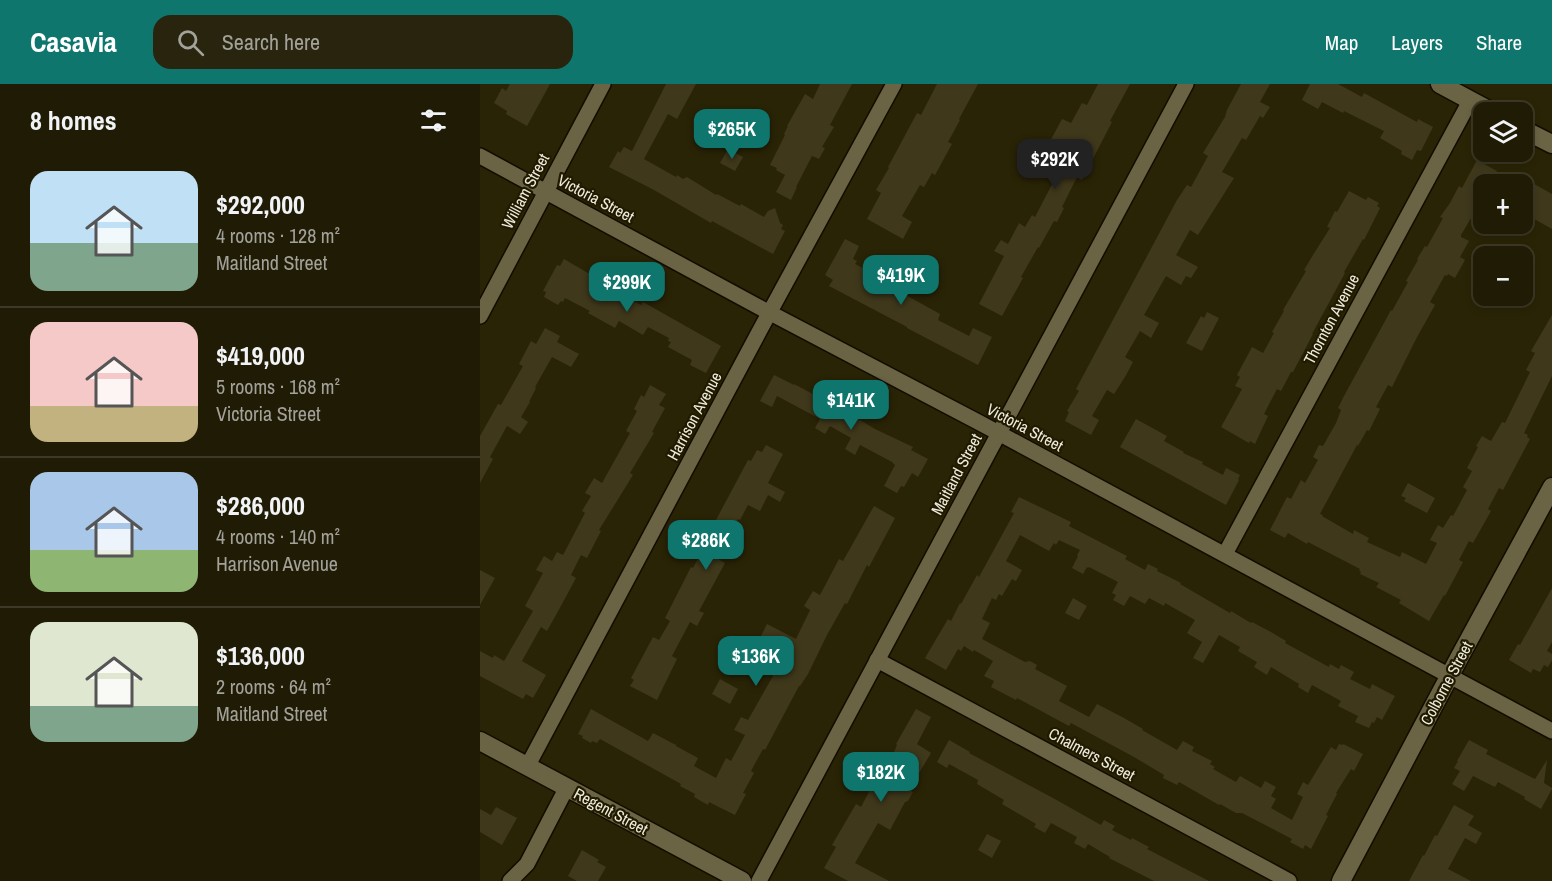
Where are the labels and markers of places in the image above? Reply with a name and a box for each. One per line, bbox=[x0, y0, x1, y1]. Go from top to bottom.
pin: $265K bbox=[690, 109, 774, 160]
pin: $292K bbox=[1013, 139, 1097, 190]
pin: $419K bbox=[859, 255, 943, 306]
pin: $299K bbox=[585, 262, 669, 313]
pin: $141K bbox=[809, 380, 893, 431]
pin: $286K bbox=[664, 520, 748, 571]
pin: $136K bbox=[714, 636, 798, 687]
pin: $182K bbox=[839, 752, 923, 803]

